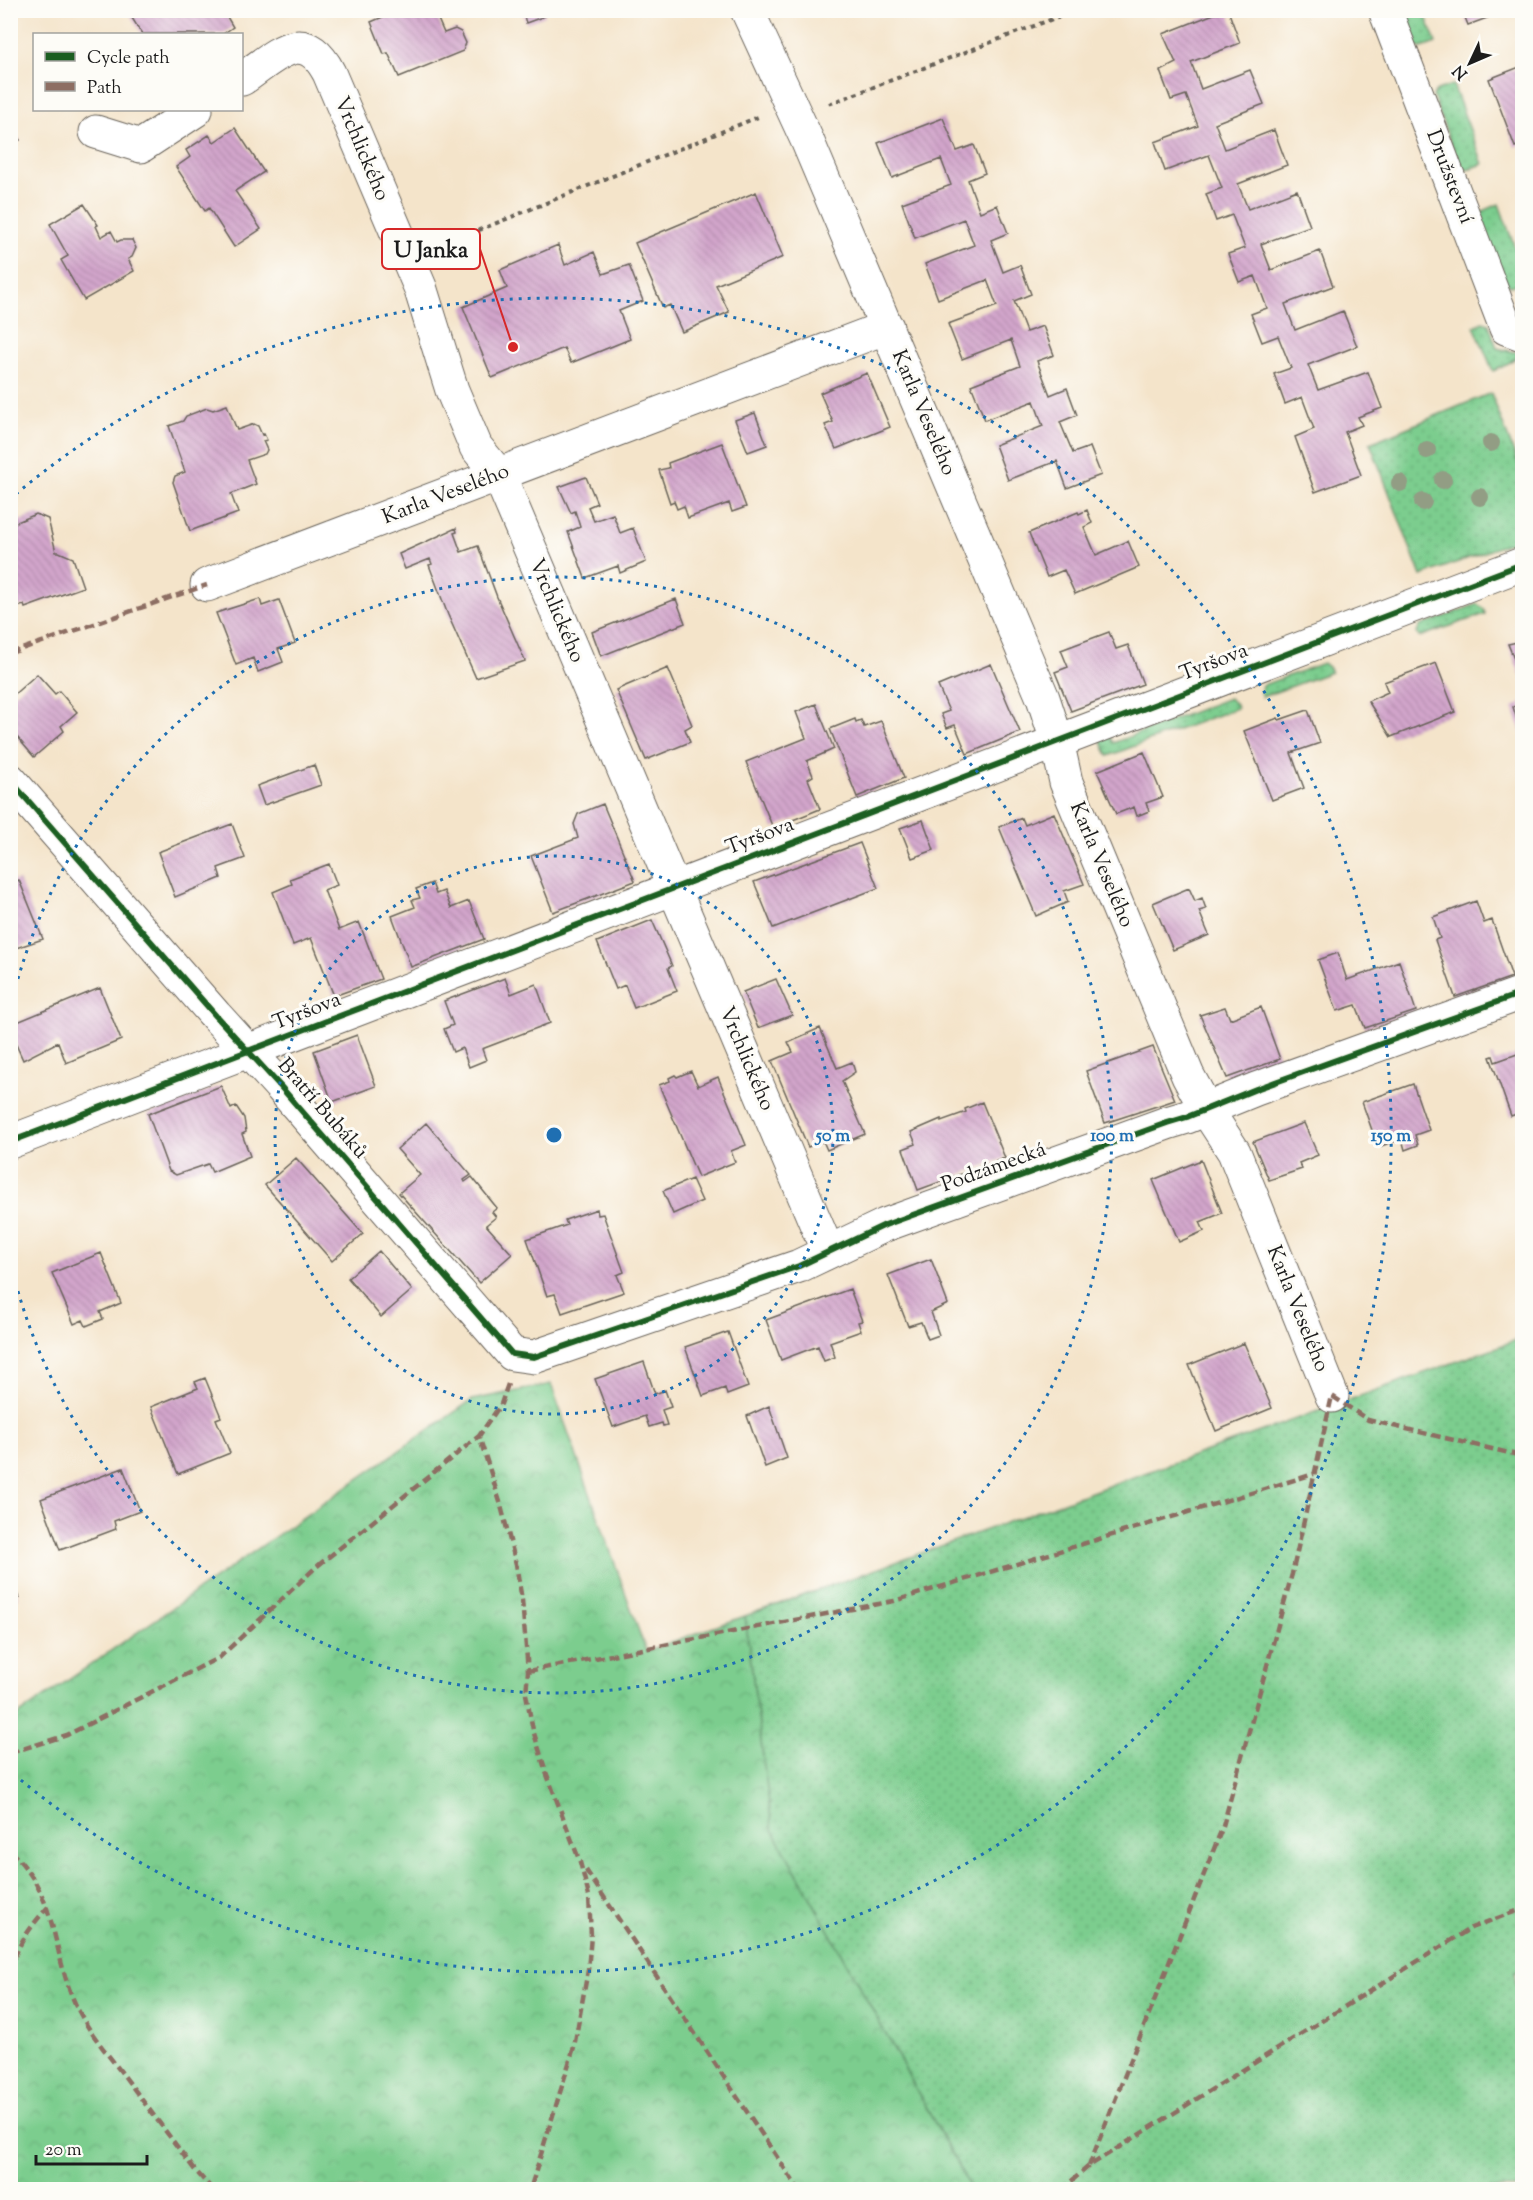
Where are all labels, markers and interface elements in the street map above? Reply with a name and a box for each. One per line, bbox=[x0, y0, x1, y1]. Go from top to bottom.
legend bbox=[33, 33, 243, 111]
north arrow bbox=[1440, 33, 1500, 93]
text: Cycle path bbox=[87, 46, 170, 72]
text: N bbox=[1448, 59, 1474, 84]
text: Path bbox=[87, 76, 122, 102]
street label: Vrchlického bbox=[326, 92, 396, 206]
street label: Družstevní bbox=[1417, 125, 1481, 229]
callout: U Janka bbox=[382, 229, 480, 269]
text: U Janka bbox=[394, 236, 469, 268]
street label: Karla Veselého bbox=[883, 346, 963, 480]
street label: Karla Veselého bbox=[378, 457, 514, 533]
street label: Vrchlického bbox=[521, 554, 591, 668]
street label: Tyršova bbox=[1175, 636, 1253, 690]
street label: Karla Veselého bbox=[1061, 798, 1141, 932]
street label: Tyršova bbox=[721, 810, 799, 864]
street label: Tyršova bbox=[268, 985, 346, 1039]
street label: Vrchlického bbox=[711, 1002, 781, 1116]
street label: Bratří Bubáků bbox=[270, 1052, 374, 1166]
text: 50 m bbox=[814, 1124, 850, 1150]
text: 100 m bbox=[1090, 1124, 1134, 1150]
text: 150 m bbox=[1371, 1124, 1411, 1150]
centre of rings bbox=[544, 1125, 564, 1145]
street label: Podzámecká bbox=[937, 1135, 1051, 1201]
street label: Karla Veselého bbox=[1258, 1241, 1336, 1377]
scale bar bbox=[36, 2128, 147, 2166]
text: 20 m bbox=[45, 2138, 82, 2164]

